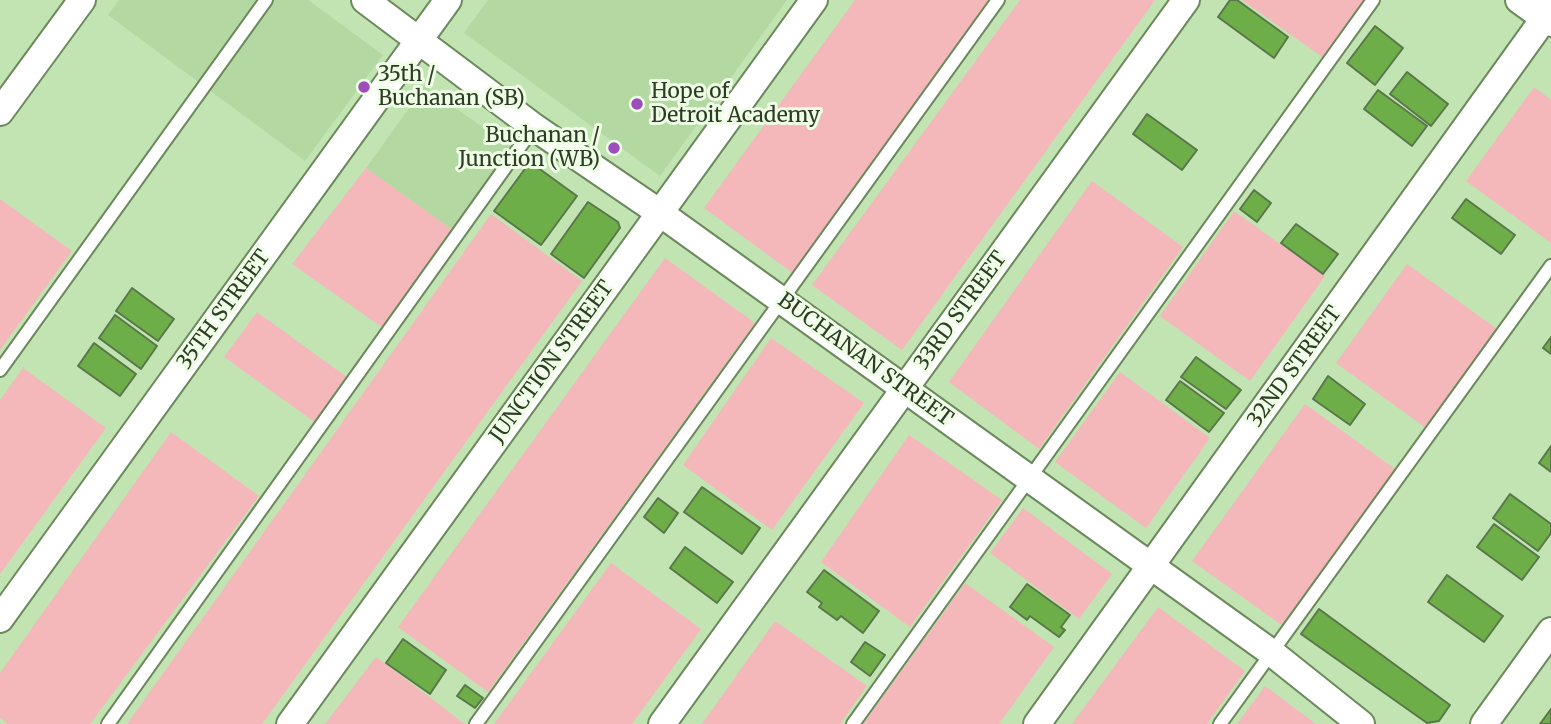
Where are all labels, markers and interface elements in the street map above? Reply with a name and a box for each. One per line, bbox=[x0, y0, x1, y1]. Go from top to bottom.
place label: 35th / Buchanan (SB) bbox=[378, 62, 525, 112]
marker: 35th / Buchanan (SB) bbox=[356, 79, 372, 95]
place label: Hope of Detroit Academy bbox=[651, 79, 820, 129]
marker: Hope of Detroit Academy bbox=[629, 96, 645, 112]
place label: Buchanan / Junction (WB) bbox=[458, 123, 600, 173]
marker: Buchanan / Junction (WB) bbox=[606, 140, 622, 156]
street label: 35TH STREET bbox=[172, 245, 276, 375]
street label: 33RD STREET bbox=[910, 247, 1012, 375]
street label: JUNCTION STREET bbox=[485, 276, 619, 448]
street label: BUCHANAN STREET bbox=[773, 288, 957, 432]
street label: 32ND STREET bbox=[1243, 302, 1347, 432]

